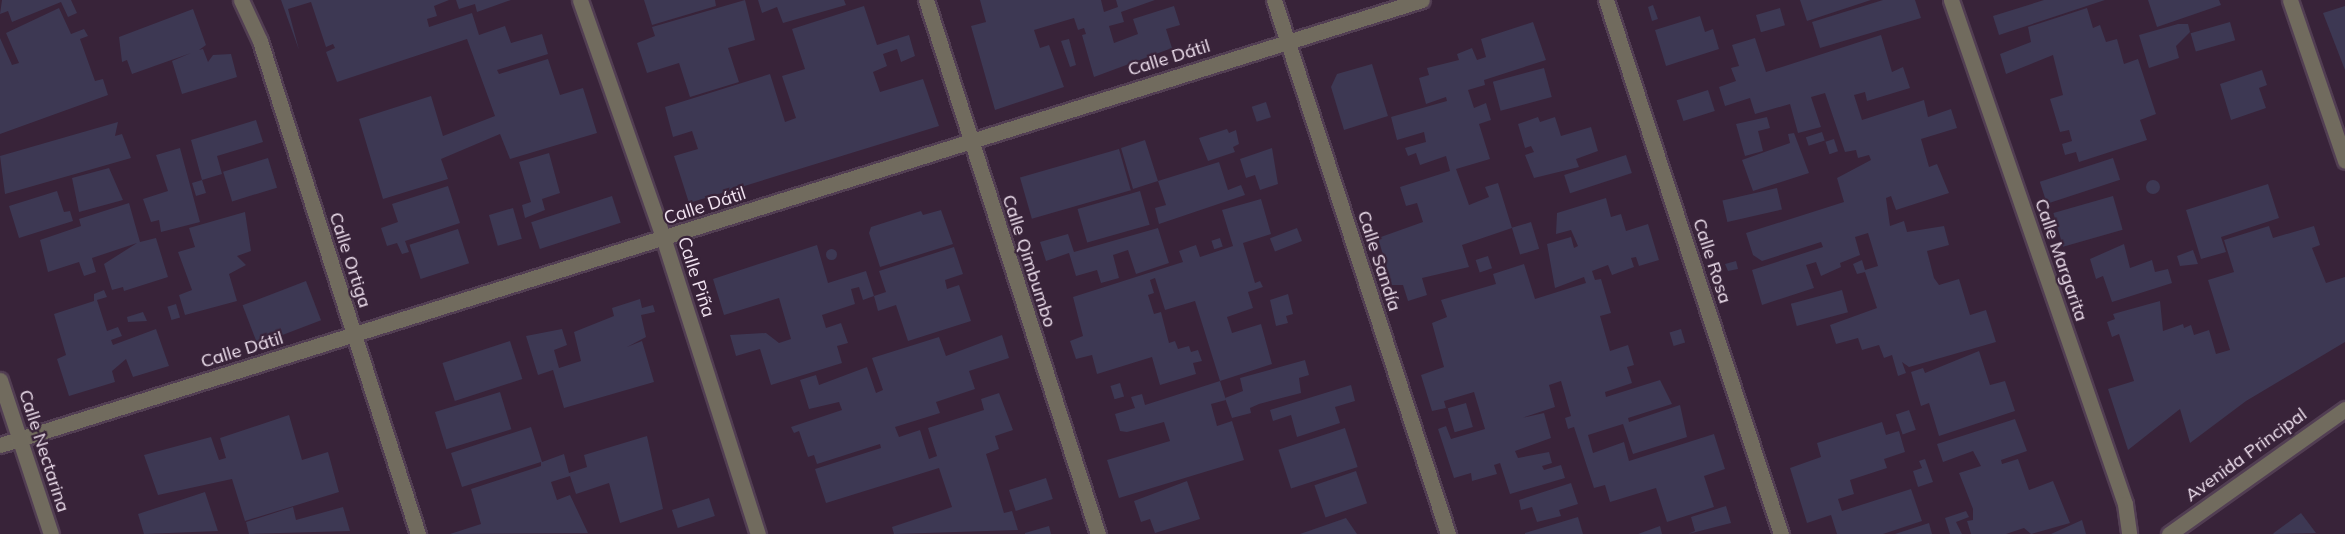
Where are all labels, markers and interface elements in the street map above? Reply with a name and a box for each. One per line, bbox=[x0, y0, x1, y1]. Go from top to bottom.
street label: Calle Dátil bbox=[1125, 35, 1213, 81]
street label: Calle Dátil bbox=[661, 183, 749, 229]
street label: Calle Qimbumbo bbox=[997, 192, 1061, 330]
street label: Calle Margarita bbox=[2030, 196, 2092, 324]
street label: Calle Sandía bbox=[1353, 208, 1405, 314]
street label: Calle Ortiga bbox=[324, 210, 376, 310]
street label: Calle Rosa bbox=[1688, 216, 1736, 306]
street label: Calle Piña bbox=[673, 234, 719, 320]
street label: Calle Dátil bbox=[198, 327, 286, 373]
street label: Calle Nectarina bbox=[14, 387, 74, 515]
street label: Avenida Principal bbox=[2181, 404, 2311, 506]

